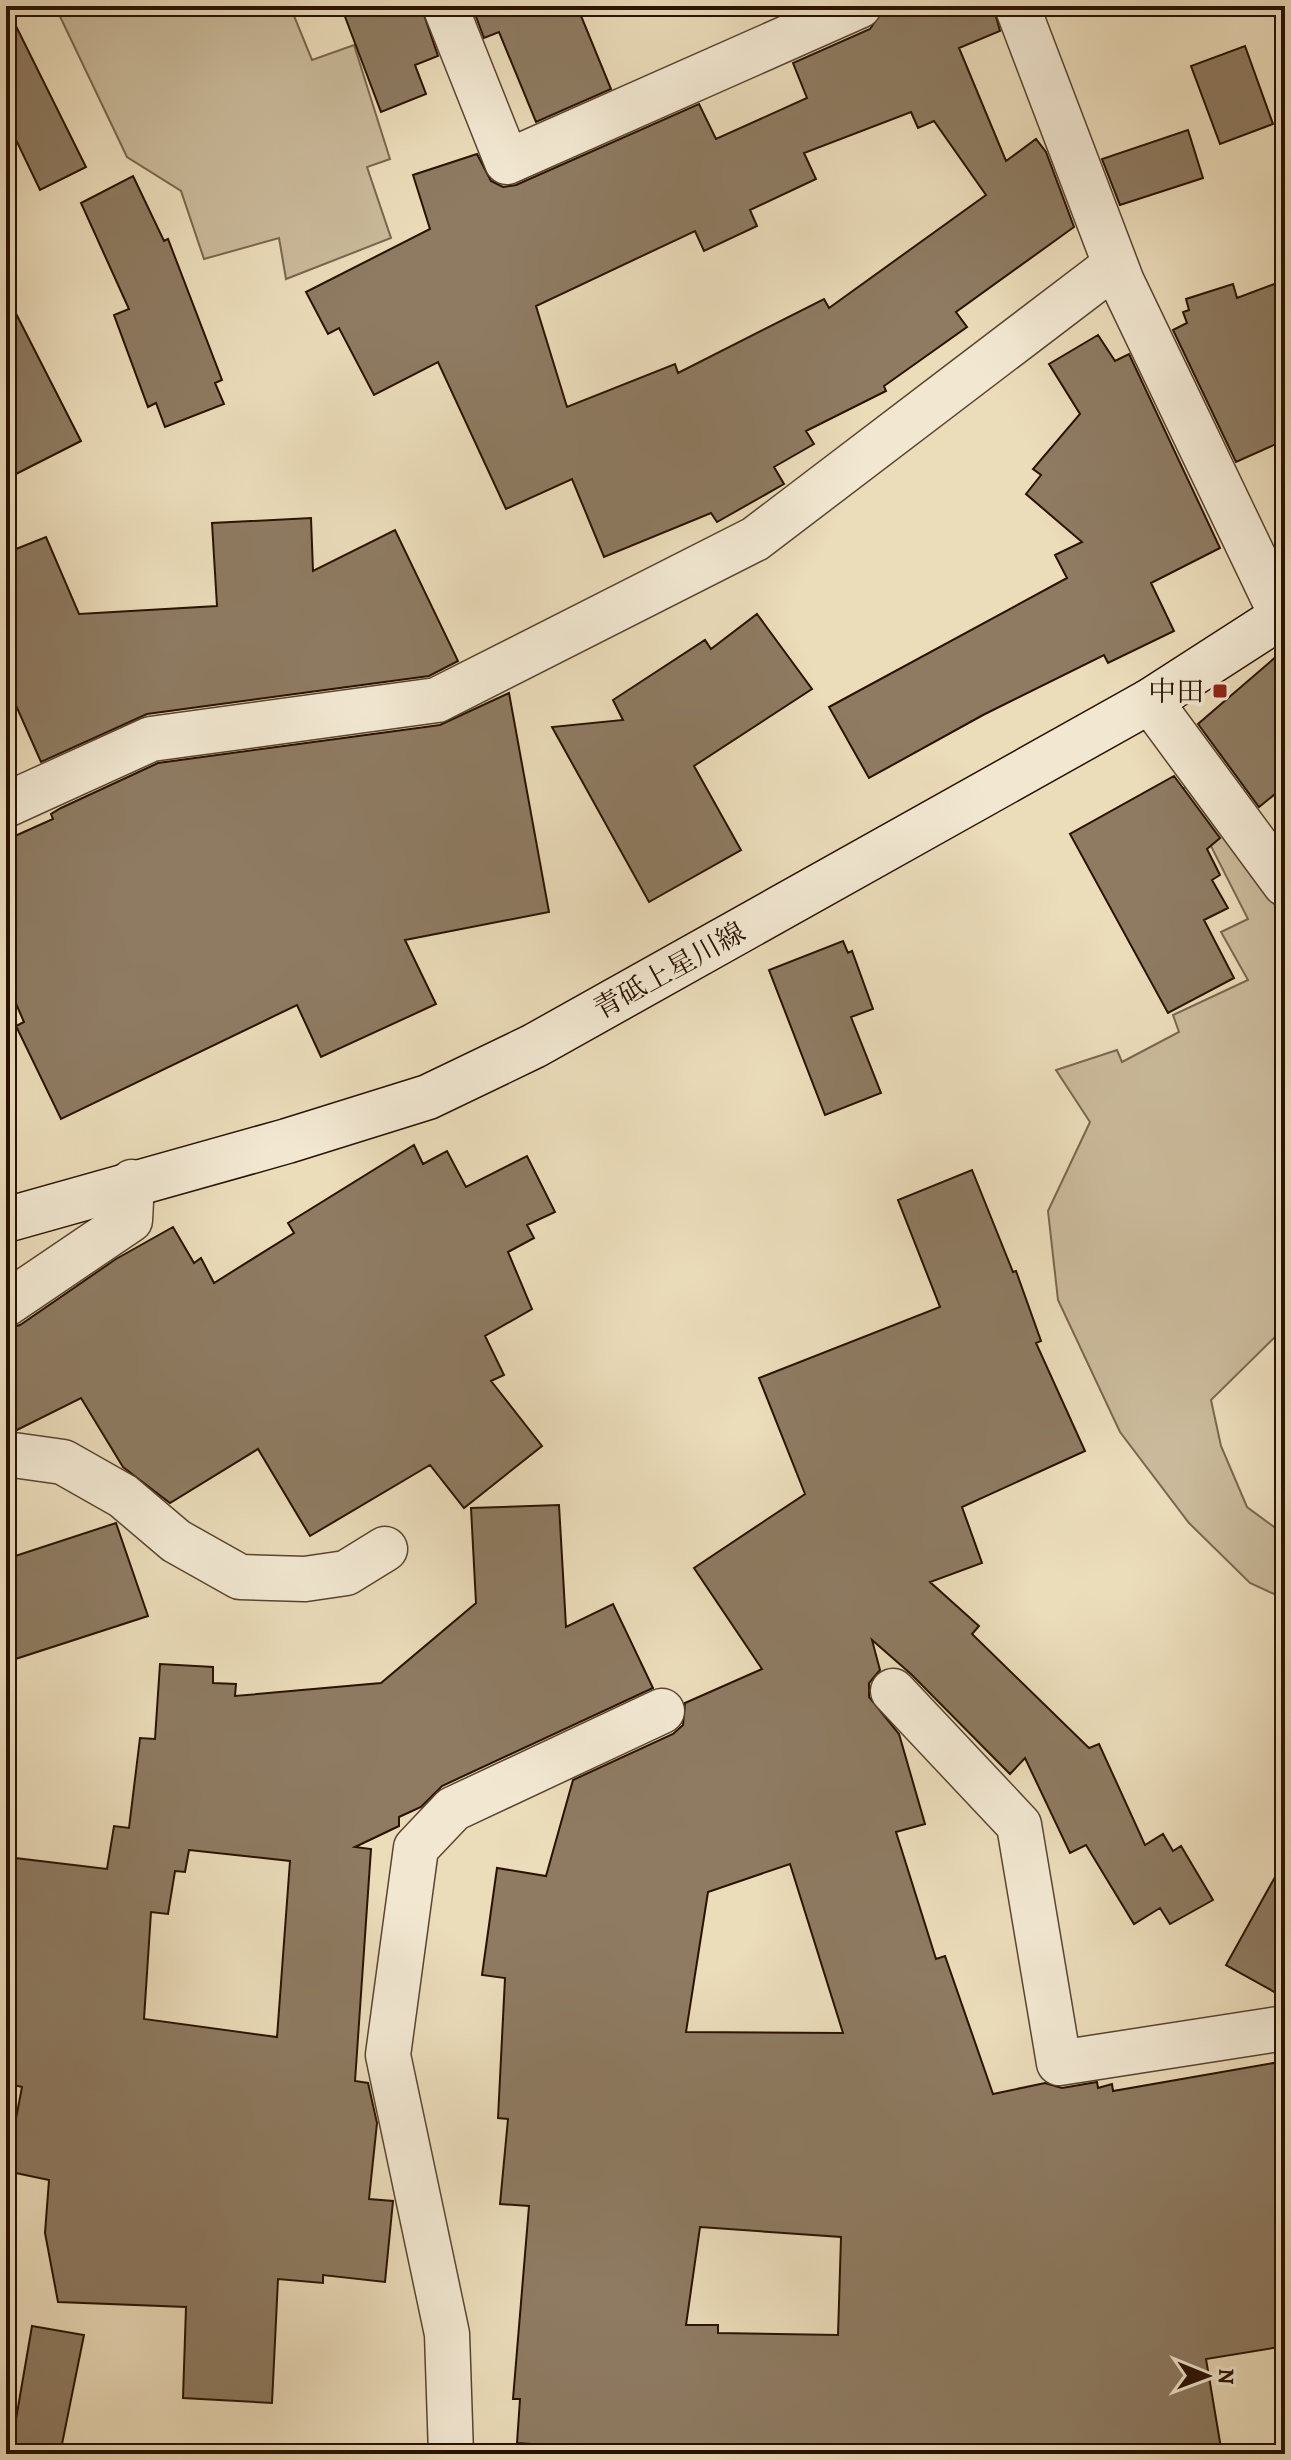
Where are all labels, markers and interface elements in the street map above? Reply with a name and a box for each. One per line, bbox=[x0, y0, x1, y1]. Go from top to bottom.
place label: 中田 bbox=[1148, 673, 1204, 711]
marker: 中田 bbox=[1211, 682, 1229, 700]
street label: 青砥上星川線 bbox=[587, 914, 752, 1028]
north arrow bbox=[1167, 2336, 1247, 2416]
text: N bbox=[1211, 2368, 1241, 2385]

